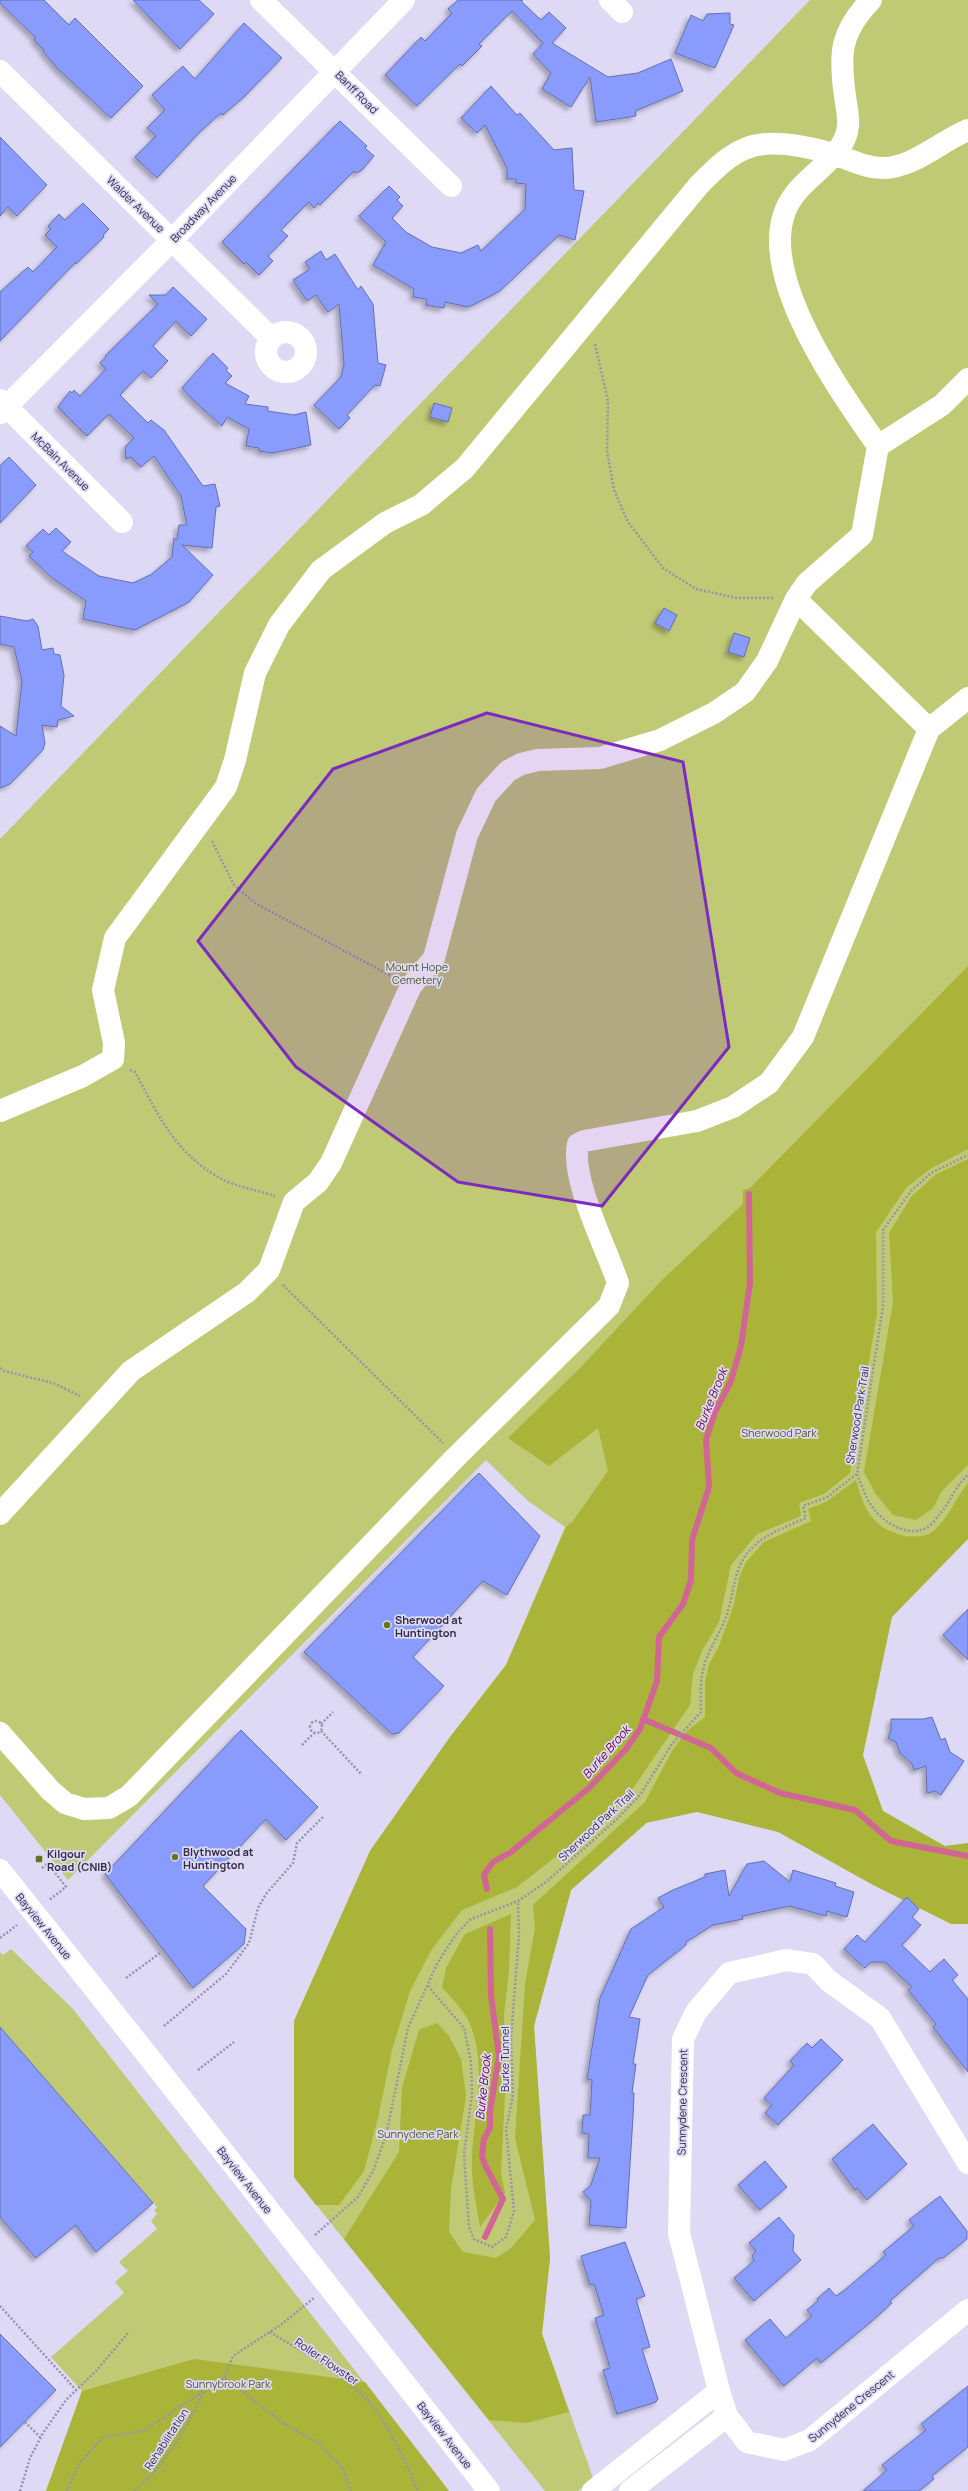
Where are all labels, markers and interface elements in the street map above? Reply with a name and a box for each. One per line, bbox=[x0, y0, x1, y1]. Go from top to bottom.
street label: Banff Road bbox=[332, 67, 382, 117]
street label: Broadway Avenue bbox=[167, 170, 240, 245]
street label: Walder Avenue bbox=[104, 172, 169, 236]
street label: McBain Avenue bbox=[28, 428, 94, 494]
park label: Mount Hope Cemetery bbox=[386, 959, 449, 987]
water label: Burke Brook bbox=[691, 1363, 732, 1433]
street label: Sherwood Park Trail bbox=[842, 1365, 872, 1465]
park label: Sherwood Park bbox=[741, 1425, 817, 1440]
place label: Sherwood at Huntington bbox=[395, 1612, 463, 1640]
marker: Sherwood at Huntington bbox=[382, 1620, 392, 1630]
water label: Burke Brook bbox=[578, 1720, 635, 1782]
street label: Sherwood Park Trail bbox=[555, 1786, 637, 1864]
place label: Blythwood at Huntington bbox=[183, 1844, 254, 1872]
place label: Kilgour Road (CNIB) bbox=[47, 1846, 112, 1874]
marker: Blythwood at Huntington bbox=[170, 1852, 180, 1862]
marker: Kilgour Road (CNIB) bbox=[34, 1854, 44, 1864]
street label: Bayview Avenue bbox=[13, 1890, 76, 1963]
street label: Burke Tunnel bbox=[497, 2026, 512, 2092]
street label: Sunnydene Crescent bbox=[674, 2049, 690, 2155]
water label: Burke Brook bbox=[471, 2051, 495, 2121]
park label: Sunnydene Park bbox=[377, 2126, 459, 2141]
street label: Bayview Avenue bbox=[214, 2143, 276, 2217]
street label: Roller Flowster bbox=[292, 2334, 362, 2388]
street label: Sunnydene Crescent bbox=[805, 2367, 897, 2445]
park label: Sunnybrook Park bbox=[186, 2376, 271, 2391]
street label: Bayview Avenue bbox=[414, 2398, 476, 2472]
street label: Rehabilitation bbox=[140, 2405, 192, 2473]

